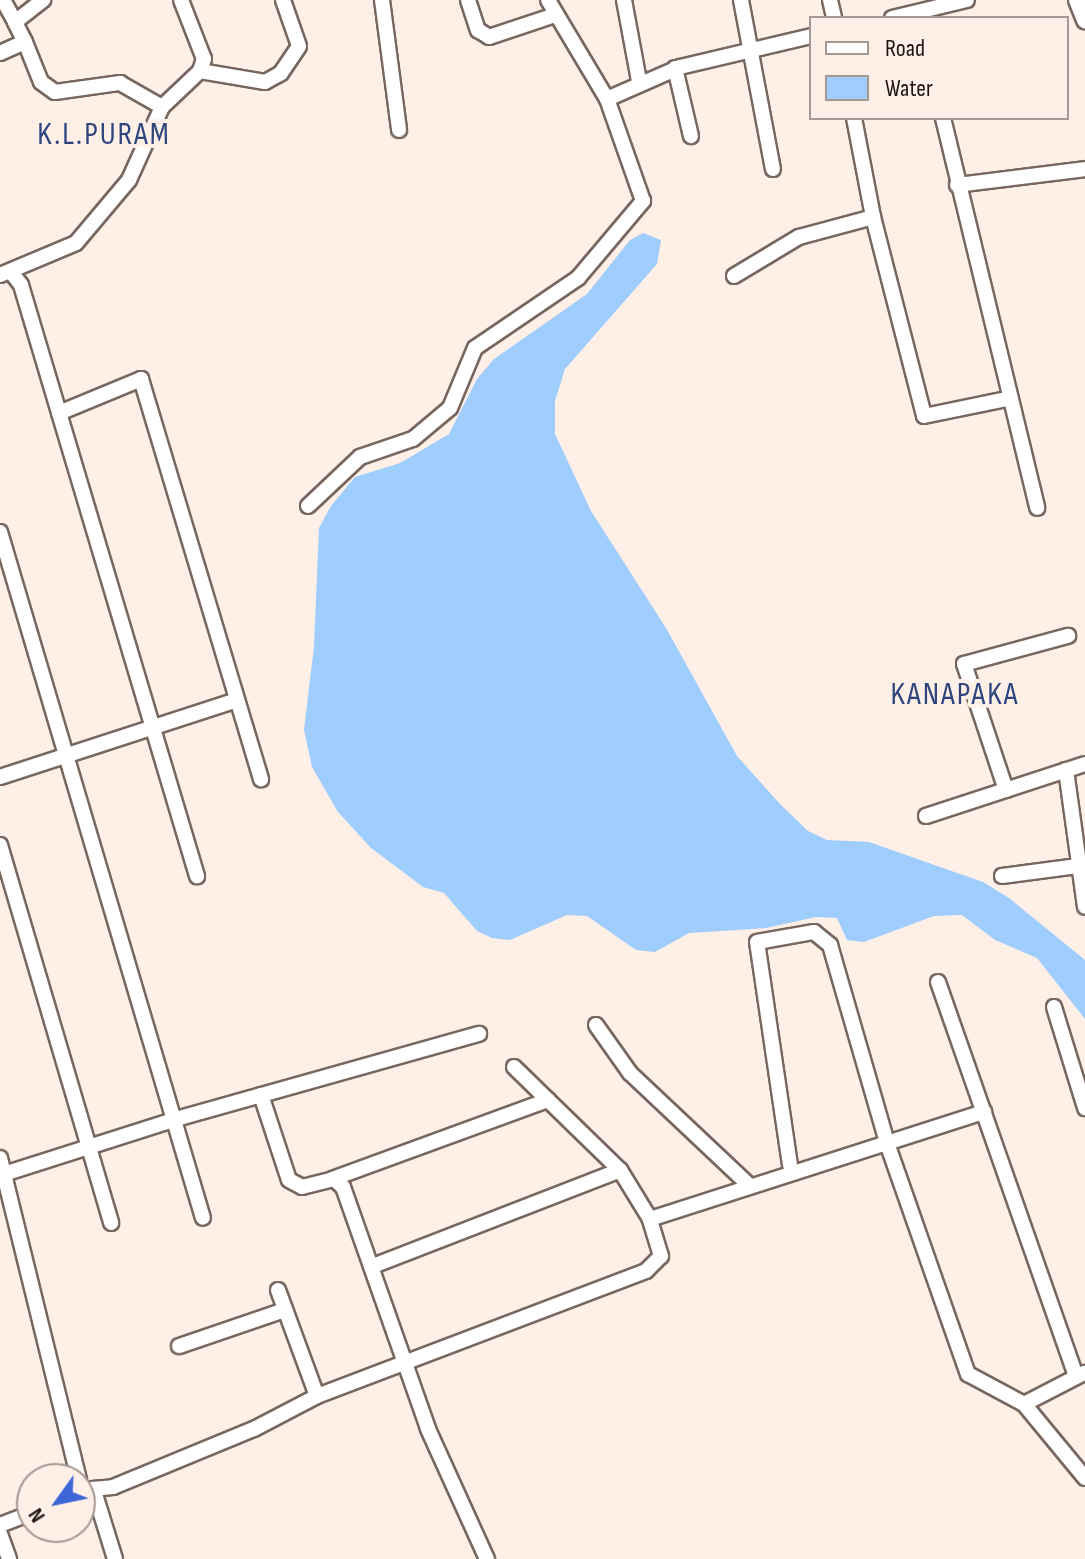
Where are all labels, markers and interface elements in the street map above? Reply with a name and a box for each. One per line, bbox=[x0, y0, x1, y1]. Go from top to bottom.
legend bbox=[809, 16, 1069, 120]
text: Road bbox=[885, 34, 925, 63]
text: Water bbox=[885, 74, 933, 103]
district label: K.L.PURAM bbox=[37, 116, 171, 154]
district label: KANAPAKA bbox=[891, 676, 1019, 714]
north arrow bbox=[16, 1463, 96, 1543]
text: N bbox=[23, 1503, 52, 1528]

